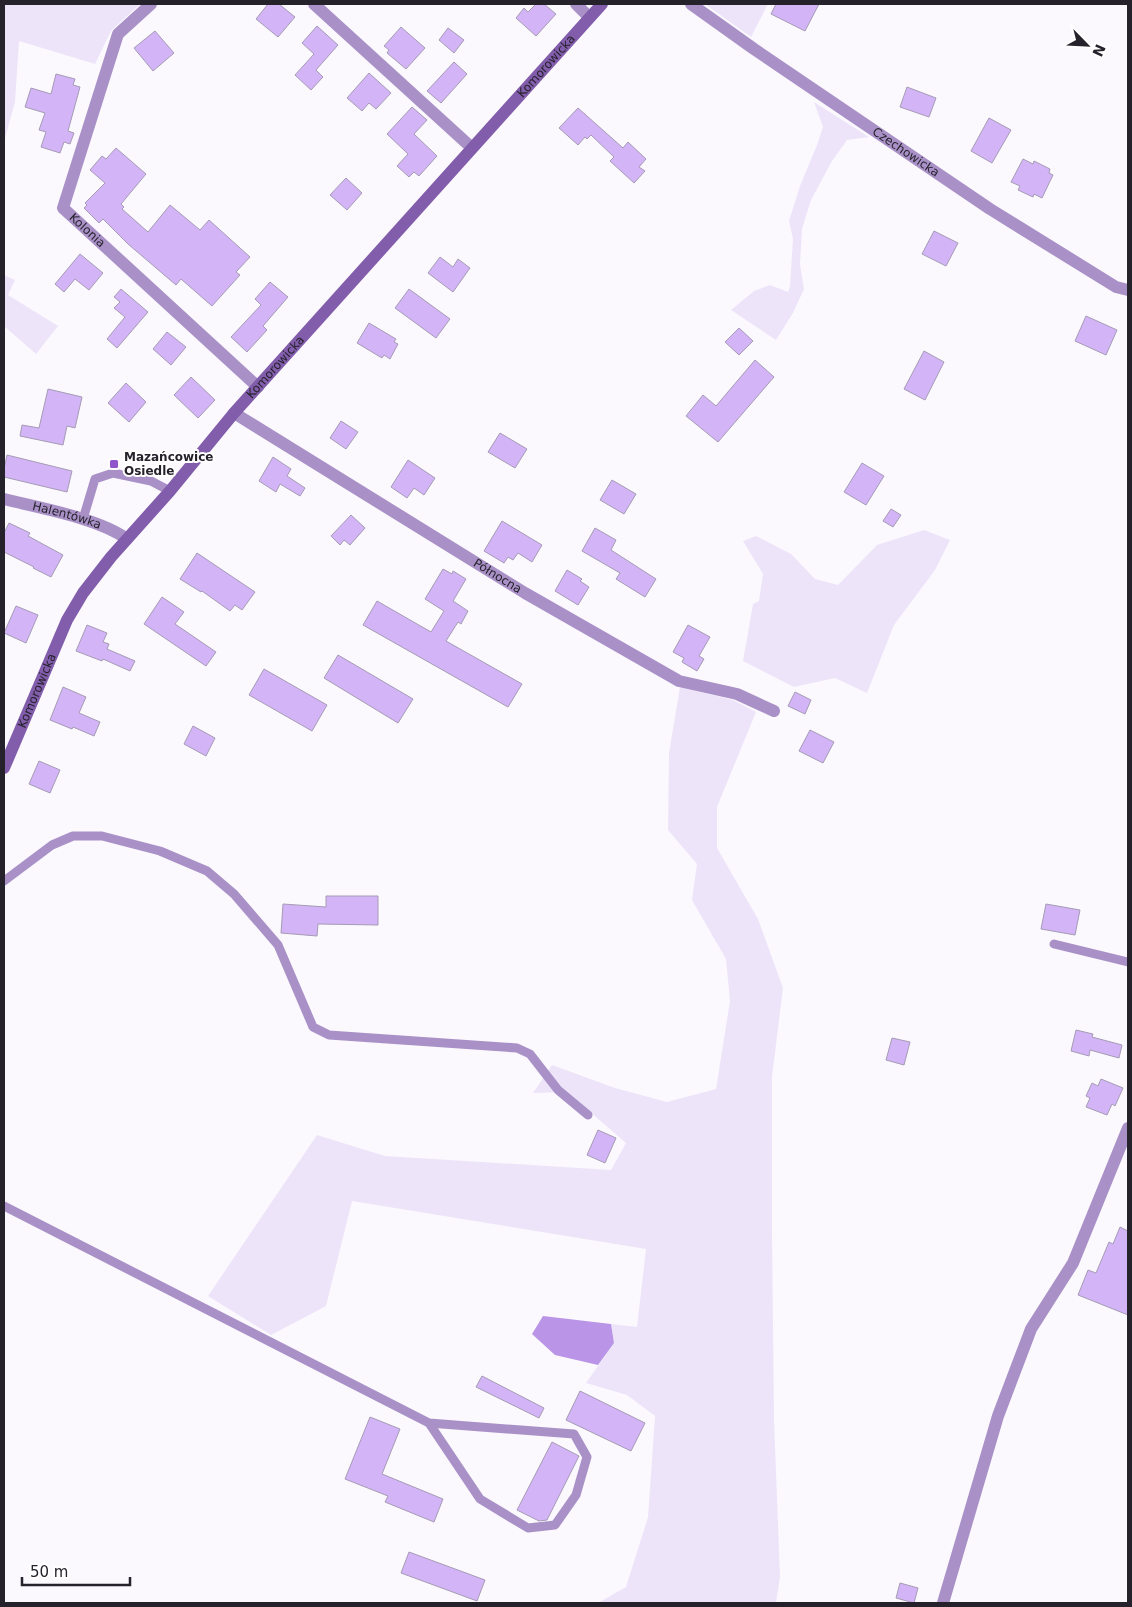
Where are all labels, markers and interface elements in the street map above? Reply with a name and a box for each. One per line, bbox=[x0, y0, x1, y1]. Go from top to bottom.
north arrow bbox=[1062, 20, 1112, 70]
street label: Komorowicka bbox=[514, 32, 578, 100]
text: N bbox=[1089, 42, 1109, 59]
street label: Czechowicka bbox=[870, 124, 942, 180]
street label: Kolonia bbox=[66, 210, 108, 250]
street label: Komorowicka bbox=[243, 333, 307, 401]
place label: Mazańcowice Osiedle bbox=[124, 450, 213, 478]
marker: Mazańcowice Osiedle bbox=[108, 458, 120, 470]
street label: Halentówka bbox=[31, 499, 103, 532]
street label: Północna bbox=[471, 556, 524, 596]
street label: Komorowicka bbox=[15, 651, 59, 730]
scale bar bbox=[22, 1554, 130, 1586]
text: 50 m bbox=[30, 1563, 68, 1581]

